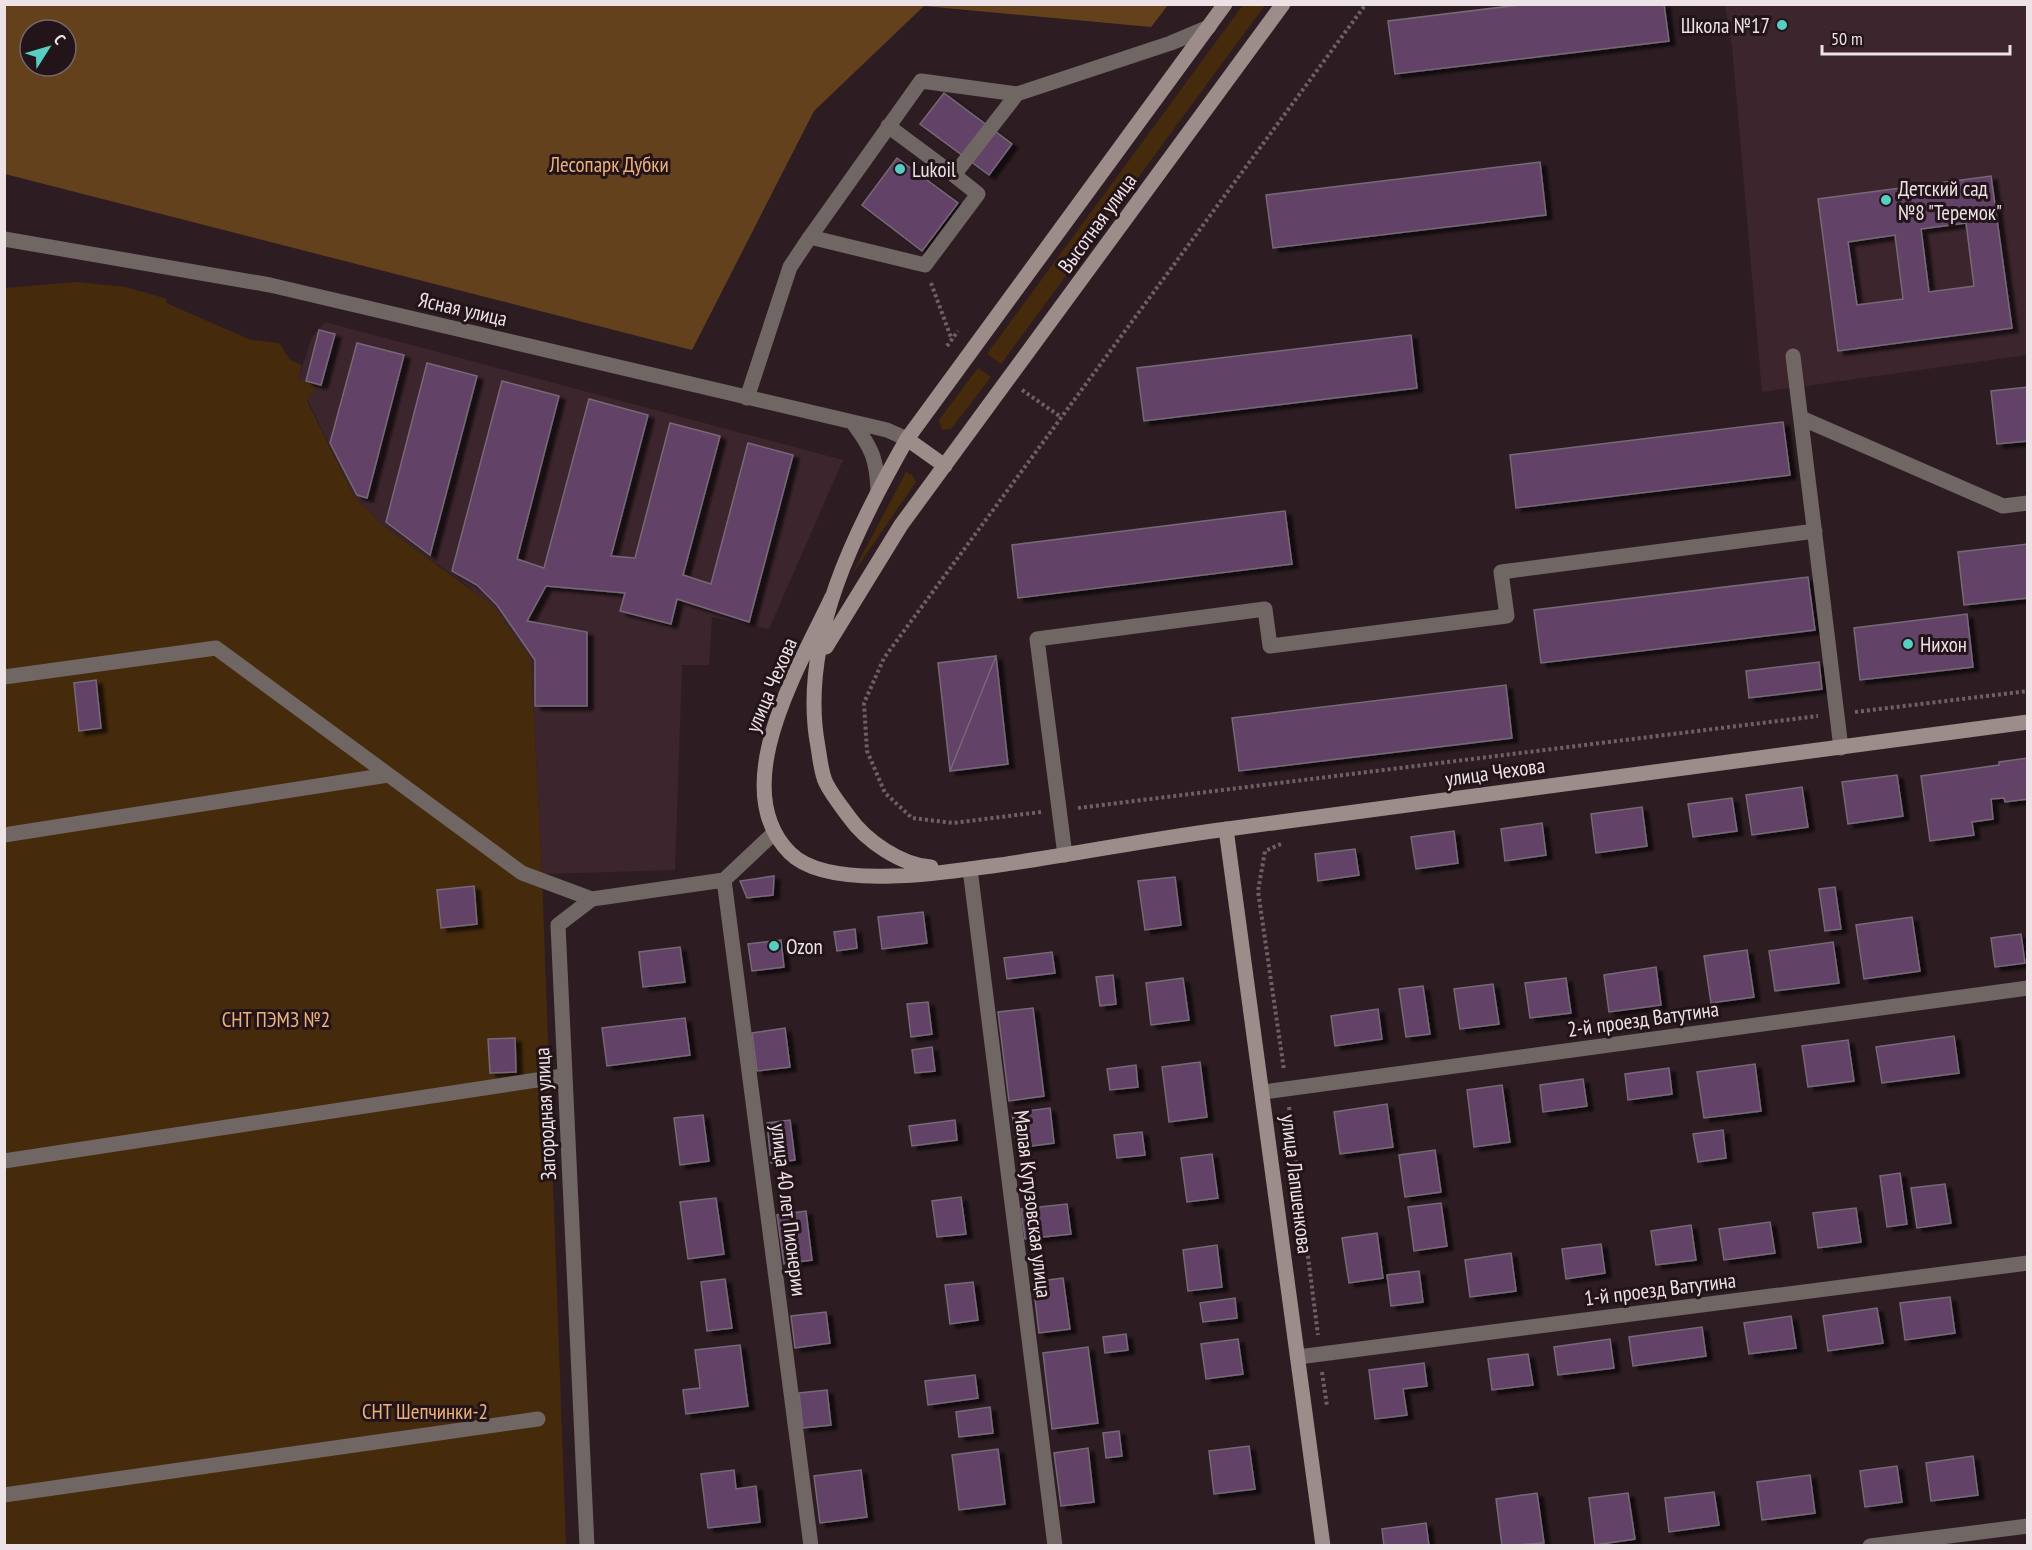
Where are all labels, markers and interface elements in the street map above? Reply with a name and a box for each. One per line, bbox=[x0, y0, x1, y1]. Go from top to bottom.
place label: Школа №17 bbox=[1681, 12, 1770, 39]
north arrow bbox=[18, 18, 78, 78]
marker: Школа №17 bbox=[1775, 18, 1789, 32]
scale bar bbox=[1822, 18, 2010, 56]
text: 50 m bbox=[1831, 27, 1863, 50]
text: С bbox=[50, 30, 71, 48]
park label: Лесопарк Дубки bbox=[548, 151, 669, 178]
place label: Lukoil bbox=[912, 156, 956, 183]
marker: Lukoil bbox=[893, 162, 907, 176]
street label: Высотная улица bbox=[1052, 168, 1142, 278]
place label: Детский сад №8 "Теремок" bbox=[1898, 175, 2002, 226]
marker: Детский сад №8 "Теремок" bbox=[1879, 193, 1893, 207]
street label: Ясная улица bbox=[416, 286, 510, 332]
place label: Нихон bbox=[1920, 631, 1967, 658]
street label: улица Чехова bbox=[739, 634, 803, 736]
marker: Нихон bbox=[1901, 637, 1915, 651]
street label: улица Чехова bbox=[1443, 752, 1547, 792]
place label: Ozon bbox=[786, 933, 823, 960]
marker: Ozon bbox=[767, 939, 781, 953]
street label: 2-й проезд Ватутина bbox=[1566, 995, 1720, 1043]
park label: СНТ ПЭМЗ №2 bbox=[222, 1006, 330, 1033]
street label: Загородная улица bbox=[528, 1047, 562, 1181]
street label: Малая Кутузовская улица bbox=[1008, 1109, 1058, 1299]
street label: улица Лапшенкова bbox=[1275, 1113, 1319, 1255]
street label: улица 40 лет Пионерии bbox=[765, 1122, 813, 1298]
street label: 1-й проезд Ватутина bbox=[1583, 1266, 1737, 1312]
park label: СНТ Шепчинки-2 bbox=[362, 1398, 488, 1425]

